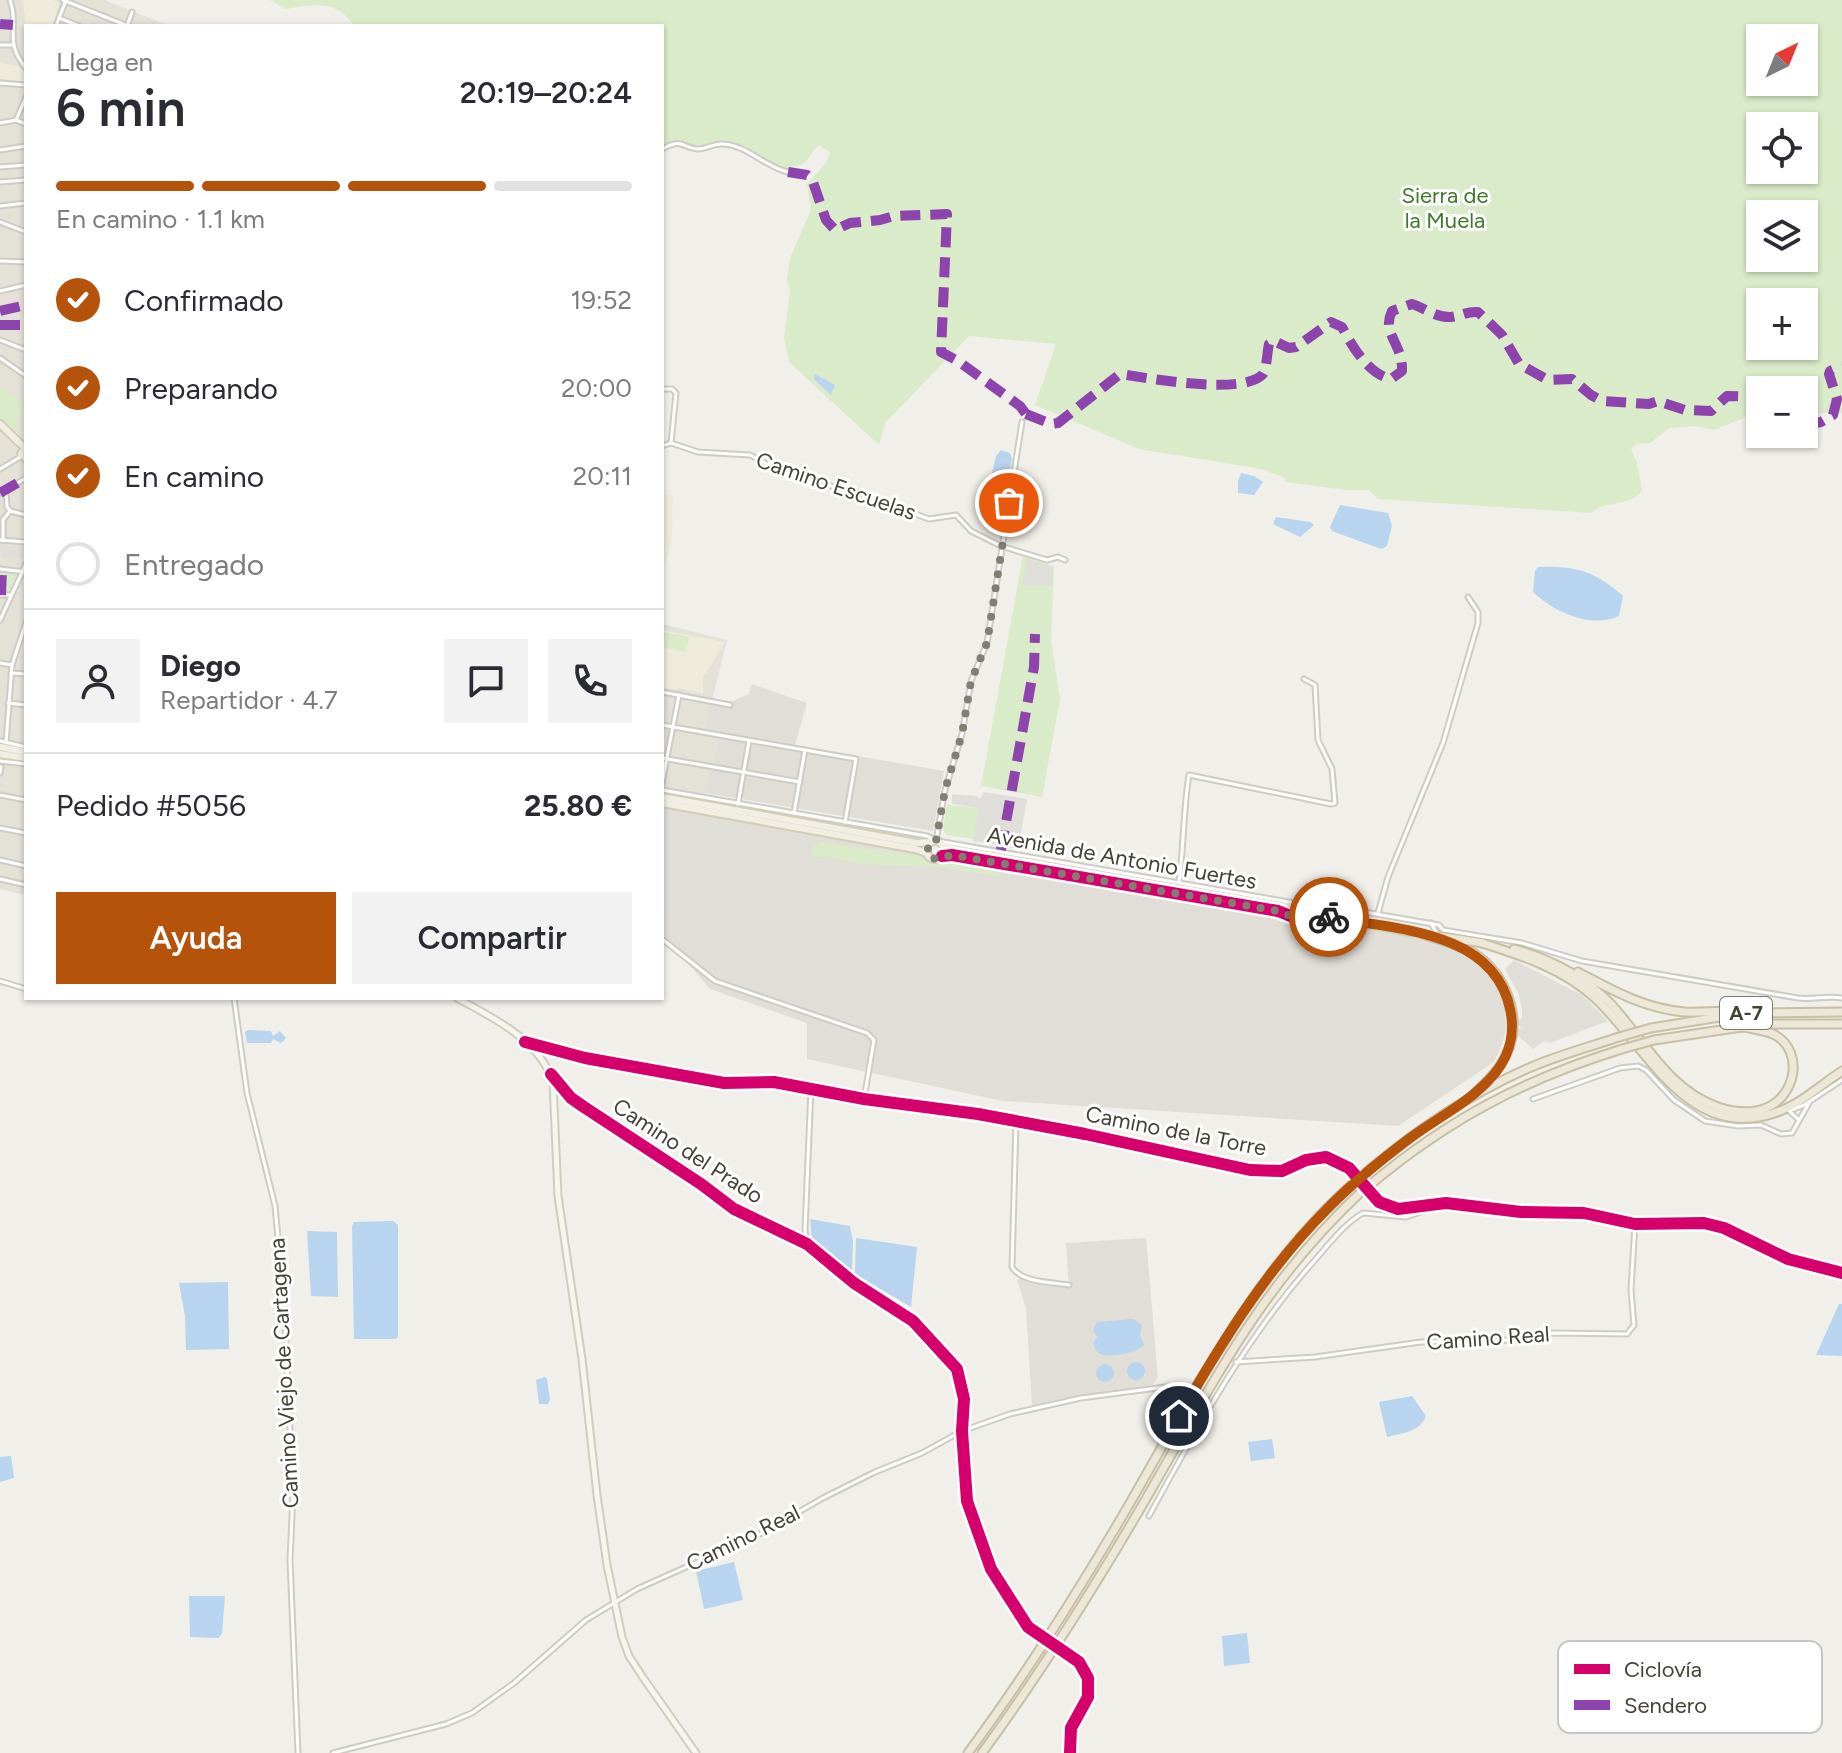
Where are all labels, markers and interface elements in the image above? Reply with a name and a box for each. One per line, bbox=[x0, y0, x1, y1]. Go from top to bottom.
north arrow bbox=[1746, 24, 1818, 96]
map controls bbox=[1746, 24, 1818, 448]
text: Llega en bbox=[56, 46, 153, 78]
text: 20:19–20:24 bbox=[460, 74, 632, 111]
text: 6 min bbox=[56, 77, 186, 139]
button: locate bbox=[1746, 112, 1818, 184]
park label: Sierra de la Muela bbox=[1401, 182, 1489, 234]
button: layers bbox=[1746, 200, 1818, 272]
text: En camino · 1.1 km bbox=[56, 203, 265, 235]
icon: check bbox=[56, 278, 100, 322]
text: Confirmado bbox=[124, 282, 284, 319]
text: 19:52 bbox=[570, 284, 632, 316]
button: + bbox=[1746, 288, 1818, 360]
icon: check bbox=[56, 366, 100, 410]
text: Preparando bbox=[124, 370, 278, 407]
text: 20:00 bbox=[561, 372, 632, 404]
button: − bbox=[1746, 376, 1818, 448]
street label: Camino Escuelas bbox=[753, 446, 919, 526]
icon: check bbox=[56, 454, 100, 498]
text: En camino bbox=[124, 458, 264, 495]
text: 20:11 bbox=[573, 460, 632, 492]
pin bbox=[975, 469, 1043, 537]
icon: bag bbox=[987, 481, 1031, 525]
text: Entregado bbox=[124, 546, 264, 583]
button: person bbox=[56, 639, 140, 723]
button: chat bbox=[444, 639, 528, 723]
button: phone bbox=[548, 639, 632, 723]
text: Diego bbox=[160, 647, 241, 684]
text: Repartidor · 4.7 bbox=[160, 684, 338, 716]
text: Pedido #5056 bbox=[56, 787, 246, 824]
text: 25.80 € bbox=[524, 787, 632, 824]
street label: Avenida de Antonio Fuertes bbox=[985, 821, 1259, 895]
courier bbox=[1289, 877, 1369, 957]
button: Ayuda bbox=[56, 892, 336, 984]
button: Compartir bbox=[352, 892, 632, 984]
icon: bike bbox=[1307, 895, 1351, 939]
road number: A-7 bbox=[1720, 997, 1772, 1029]
street label: Camino del Prado bbox=[608, 1092, 768, 1210]
street label: Camino de la Torre bbox=[1083, 1100, 1269, 1162]
street label: Camino Viejo de Cartagena bbox=[263, 1237, 305, 1509]
street label: Camino Real bbox=[1426, 1320, 1550, 1356]
pin bbox=[1145, 1382, 1213, 1450]
icon: home bbox=[1157, 1394, 1201, 1438]
street label: Camino Real bbox=[682, 1499, 804, 1577]
legend bbox=[1558, 1641, 1822, 1733]
text: Ciclovía bbox=[1624, 1656, 1702, 1683]
text: Sendero bbox=[1624, 1692, 1707, 1719]

